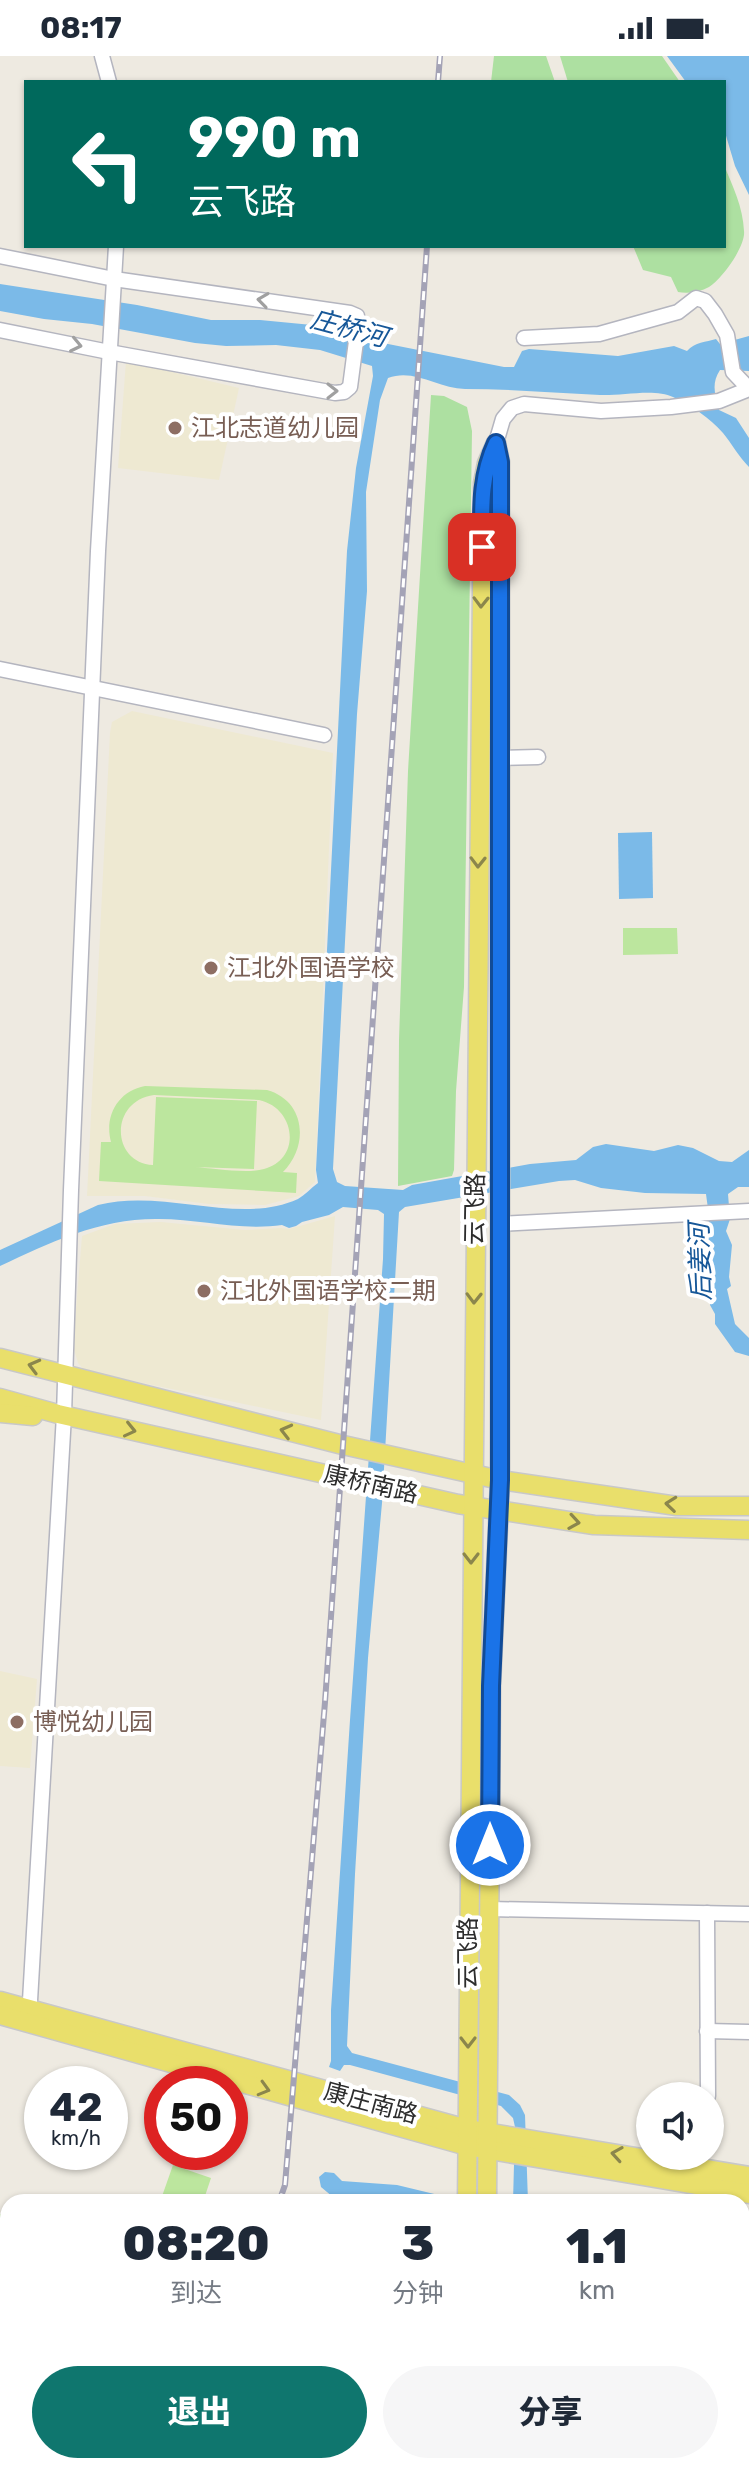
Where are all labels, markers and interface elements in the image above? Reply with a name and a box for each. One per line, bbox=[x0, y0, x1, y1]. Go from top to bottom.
text: 08:17 bbox=[40, 10, 122, 46]
text: 990 m bbox=[188, 105, 361, 171]
icon: left bbox=[56, 112, 160, 216]
text: 云飞路 bbox=[188, 180, 296, 223]
one-way arrow bbox=[256, 292, 269, 309]
water label: 庄桥河 bbox=[307, 303, 395, 355]
one-way arrow bbox=[69, 336, 83, 353]
one-way arrow bbox=[326, 382, 338, 400]
place label: 江北志道幼儿园 bbox=[191, 414, 359, 442]
marker: 江北志道幼儿园 bbox=[166, 419, 184, 437]
pin bbox=[448, 513, 516, 581]
icon: arrive bbox=[460, 525, 504, 569]
one-way arrow bbox=[472, 596, 490, 609]
one-way arrow bbox=[470, 856, 487, 869]
place label: 江北外国语学校 bbox=[227, 954, 395, 982]
marker: 江北外国语学校 bbox=[202, 959, 220, 977]
street label: 云飞路 bbox=[460, 1173, 490, 1245]
water label: 后姜河 bbox=[683, 1217, 717, 1302]
place label: 江北外国语学校二期 bbox=[220, 1277, 436, 1305]
marker: 江北外国语学校二期 bbox=[195, 1282, 213, 1300]
one-way arrow bbox=[465, 1292, 483, 1305]
one-way arrow bbox=[28, 1359, 42, 1376]
one-way arrow bbox=[123, 1421, 136, 1438]
one-way arrow bbox=[280, 1423, 294, 1440]
street label: 康桥南路 bbox=[321, 1460, 421, 1508]
one-way arrow bbox=[664, 1496, 677, 1513]
one-way arrow bbox=[567, 1513, 581, 1530]
one-way arrow bbox=[462, 1552, 480, 1565]
place label: 博悦幼儿园 bbox=[33, 1708, 153, 1736]
marker: 博悦幼儿园 bbox=[8, 1713, 26, 1731]
position arrow bbox=[448, 1803, 532, 1887]
street label: 云飞路 bbox=[454, 1917, 482, 1989]
one-way arrow bbox=[459, 2036, 476, 2049]
speed limit sign: 50 bbox=[144, 2066, 248, 2170]
street label: 康庄南路 bbox=[321, 2077, 421, 2129]
one-way arrow bbox=[256, 2079, 270, 2096]
map controls bbox=[636, 2082, 724, 2170]
button: sound bbox=[636, 2082, 724, 2170]
text: 42 bbox=[49, 2084, 103, 2131]
text: km/h bbox=[51, 2126, 101, 2150]
one-way arrow bbox=[610, 2146, 624, 2163]
text: 08:20 bbox=[122, 2215, 270, 2272]
text: 3 bbox=[401, 2215, 434, 2272]
text: 1.1 bbox=[566, 2218, 628, 2275]
text: km bbox=[579, 2275, 615, 2306]
text: 到达 bbox=[170, 2278, 222, 2309]
text: 分钟 bbox=[392, 2278, 444, 2309]
button: 退出 bbox=[32, 2366, 367, 2458]
button: 分享 bbox=[383, 2366, 718, 2458]

